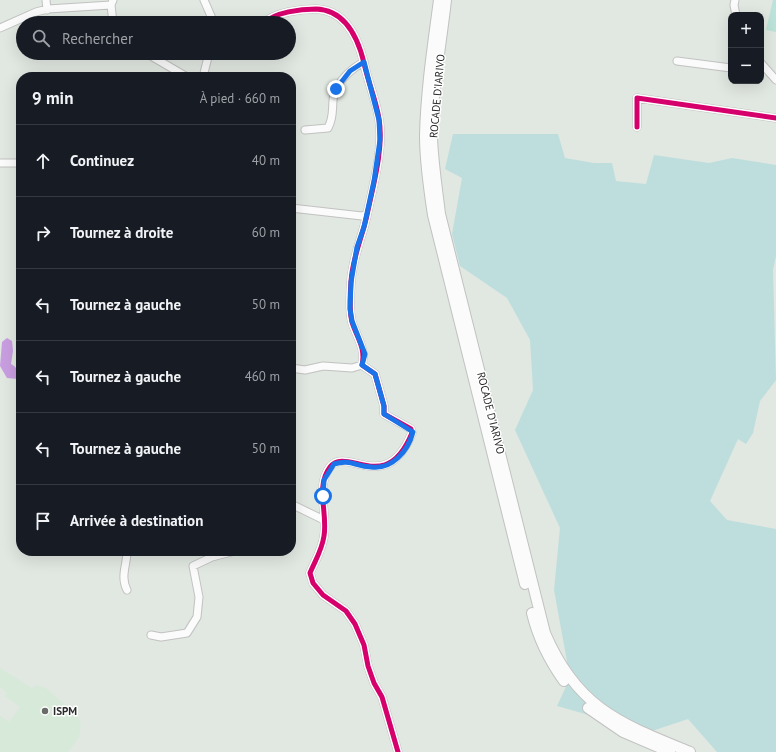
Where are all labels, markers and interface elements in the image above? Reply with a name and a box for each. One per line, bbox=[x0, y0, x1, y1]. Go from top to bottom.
map controls bbox=[728, 12, 764, 84]
button: + bbox=[728, 12, 764, 48]
search box bbox=[16, 16, 296, 60]
icon: search bbox=[30, 27, 52, 49]
text: Rechercher bbox=[62, 29, 133, 48]
button: − bbox=[728, 48, 764, 84]
street label: ROCADE D'IARIVO bbox=[426, 54, 448, 138]
route end bbox=[327, 80, 345, 98]
text: 9 min bbox=[32, 87, 73, 109]
text: À pied · 660 m bbox=[200, 90, 280, 107]
icon: ahead bbox=[32, 150, 54, 172]
text: Continuez bbox=[70, 151, 134, 170]
text: 40 m bbox=[252, 152, 280, 169]
icon: right bbox=[32, 222, 54, 244]
text: Tournez à droite bbox=[70, 223, 173, 242]
text: 60 m bbox=[252, 224, 280, 241]
icon: left bbox=[32, 294, 54, 316]
text: Tournez à gauche bbox=[70, 295, 181, 314]
text: 50 m bbox=[252, 296, 280, 313]
icon: left bbox=[32, 366, 54, 388]
text: Tournez à gauche bbox=[70, 367, 181, 386]
text: 460 m bbox=[245, 368, 280, 385]
street label: ROCADE D'IARIVO bbox=[474, 371, 508, 455]
icon: left bbox=[32, 438, 54, 460]
text: Tournez à gauche bbox=[70, 439, 181, 458]
text: 50 m bbox=[252, 440, 280, 457]
route start bbox=[314, 487, 332, 505]
icon: arrive bbox=[32, 510, 54, 532]
text: Arrivée à destination bbox=[70, 511, 203, 530]
place label: ISPM bbox=[53, 704, 77, 718]
marker: ISPM bbox=[40, 706, 50, 716]

